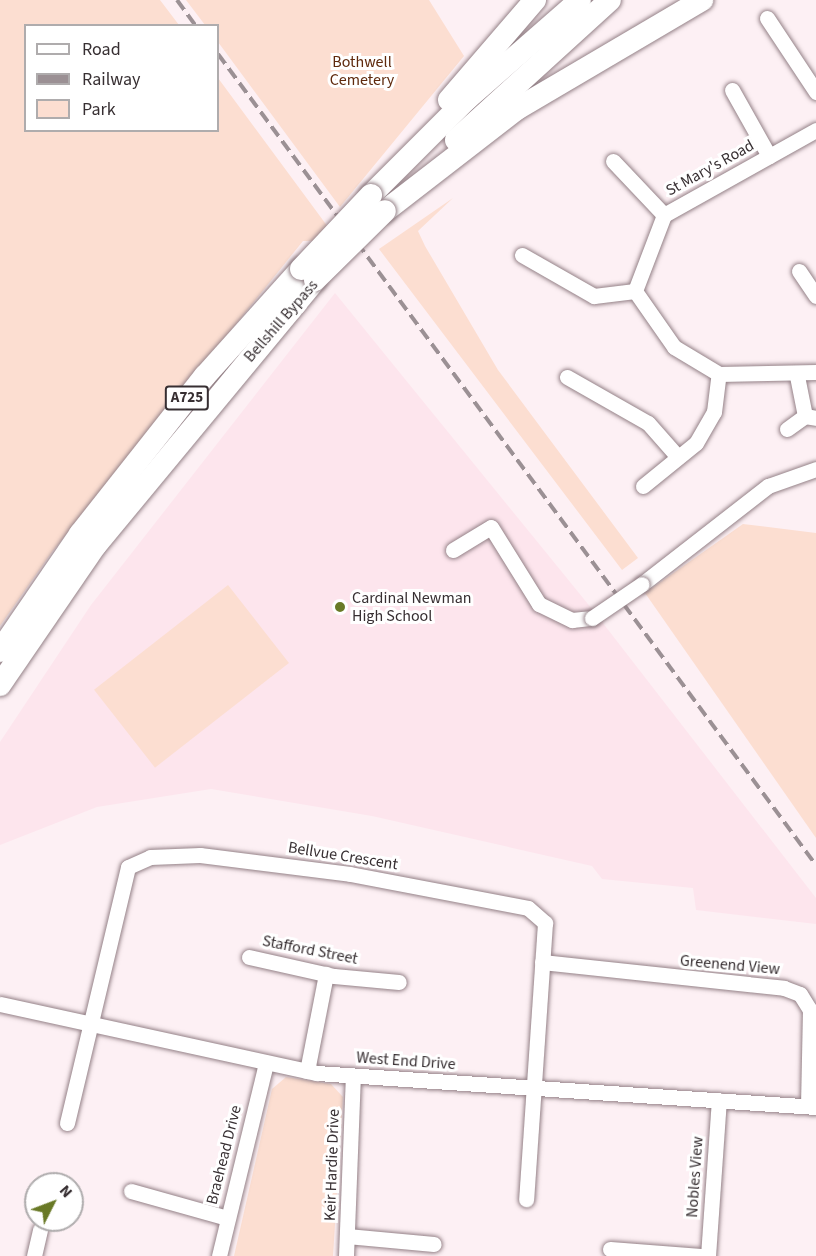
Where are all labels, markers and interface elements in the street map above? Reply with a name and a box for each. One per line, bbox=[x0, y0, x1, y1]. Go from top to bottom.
legend bbox=[24, 24, 219, 132]
text: Road bbox=[82, 37, 121, 62]
park label: Bothwell Cemetery bbox=[330, 52, 394, 90]
text: Railway bbox=[82, 67, 141, 92]
text: Park bbox=[82, 97, 116, 122]
street label: St Mary's Road bbox=[663, 136, 757, 200]
street label: Bellshill Bypass bbox=[240, 276, 322, 366]
road number: A725 bbox=[164, 386, 210, 410]
place label: Cardinal Newman High School bbox=[352, 588, 471, 626]
marker: Cardinal Newman High School bbox=[333, 600, 347, 614]
street label: Bellvue Crescent bbox=[287, 838, 399, 874]
street label: Stafford Street bbox=[261, 931, 359, 969]
street label: Greenend View bbox=[679, 951, 781, 979]
street label: West End Drive bbox=[356, 1048, 456, 1074]
street label: Braehead Drive bbox=[202, 1103, 246, 1207]
street label: Keir Hardie Drive bbox=[320, 1109, 344, 1221]
street label: Nobles View bbox=[683, 1136, 707, 1218]
north arrow bbox=[24, 1172, 84, 1232]
text: N bbox=[54, 1180, 78, 1203]

